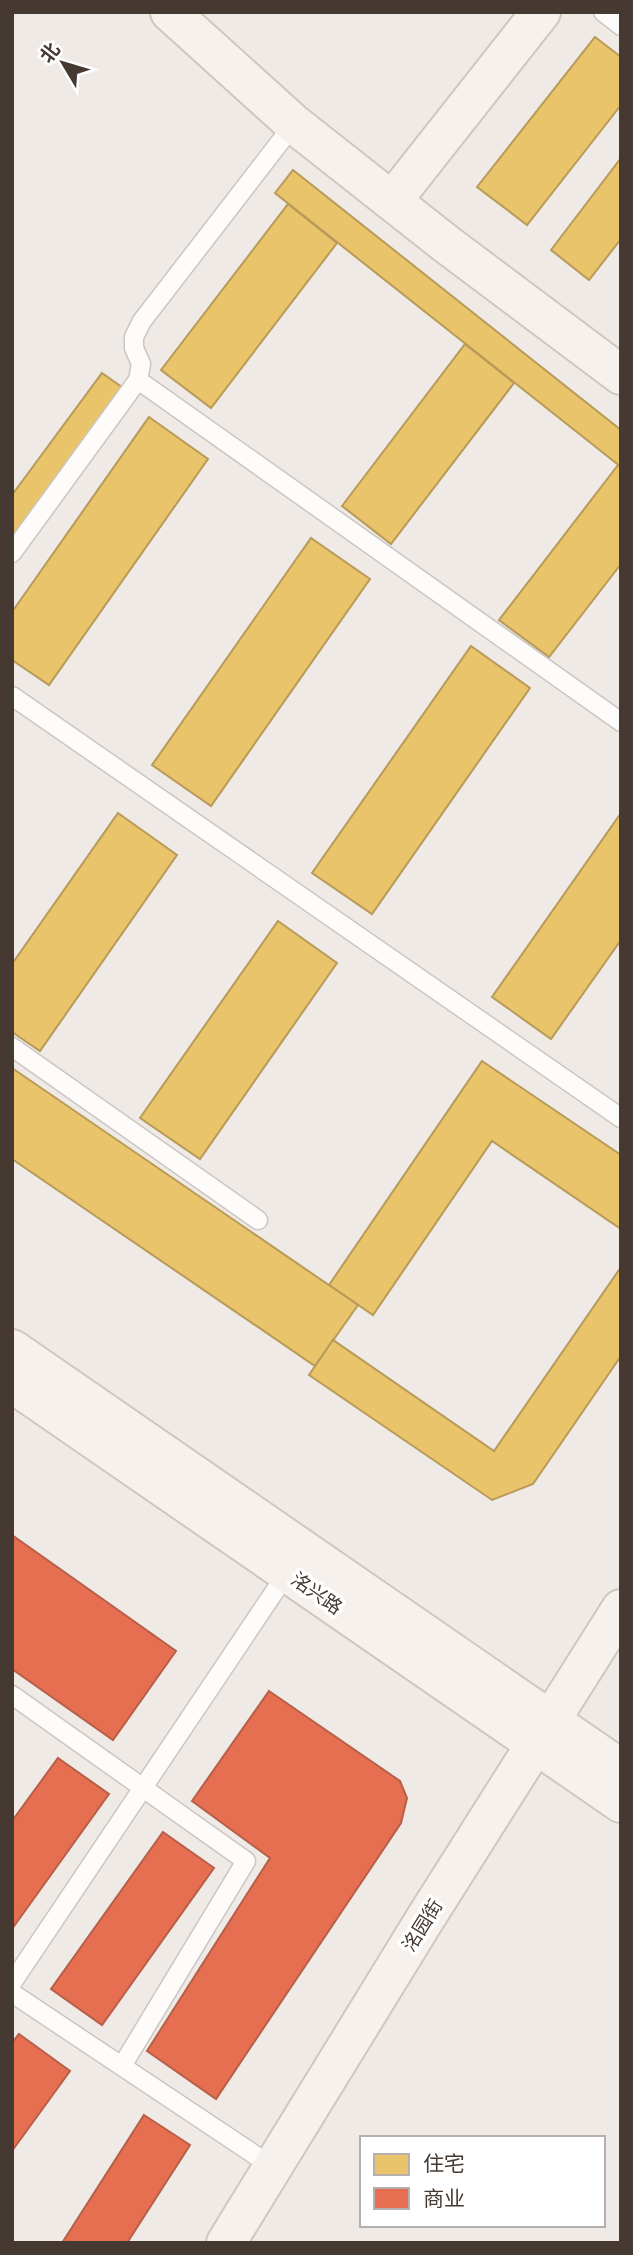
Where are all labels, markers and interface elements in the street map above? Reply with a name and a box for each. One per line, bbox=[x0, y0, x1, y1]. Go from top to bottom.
north arrow bbox=[28, 28, 98, 98]
text: 北 bbox=[37, 40, 64, 67]
street label: 洺兴路 bbox=[287, 1568, 346, 1618]
street label: 洺园街 bbox=[398, 1896, 446, 1955]
legend bbox=[360, 2136, 605, 2227]
text: 住宅 bbox=[423, 2153, 465, 2175]
text: 商业 bbox=[423, 2188, 465, 2210]

